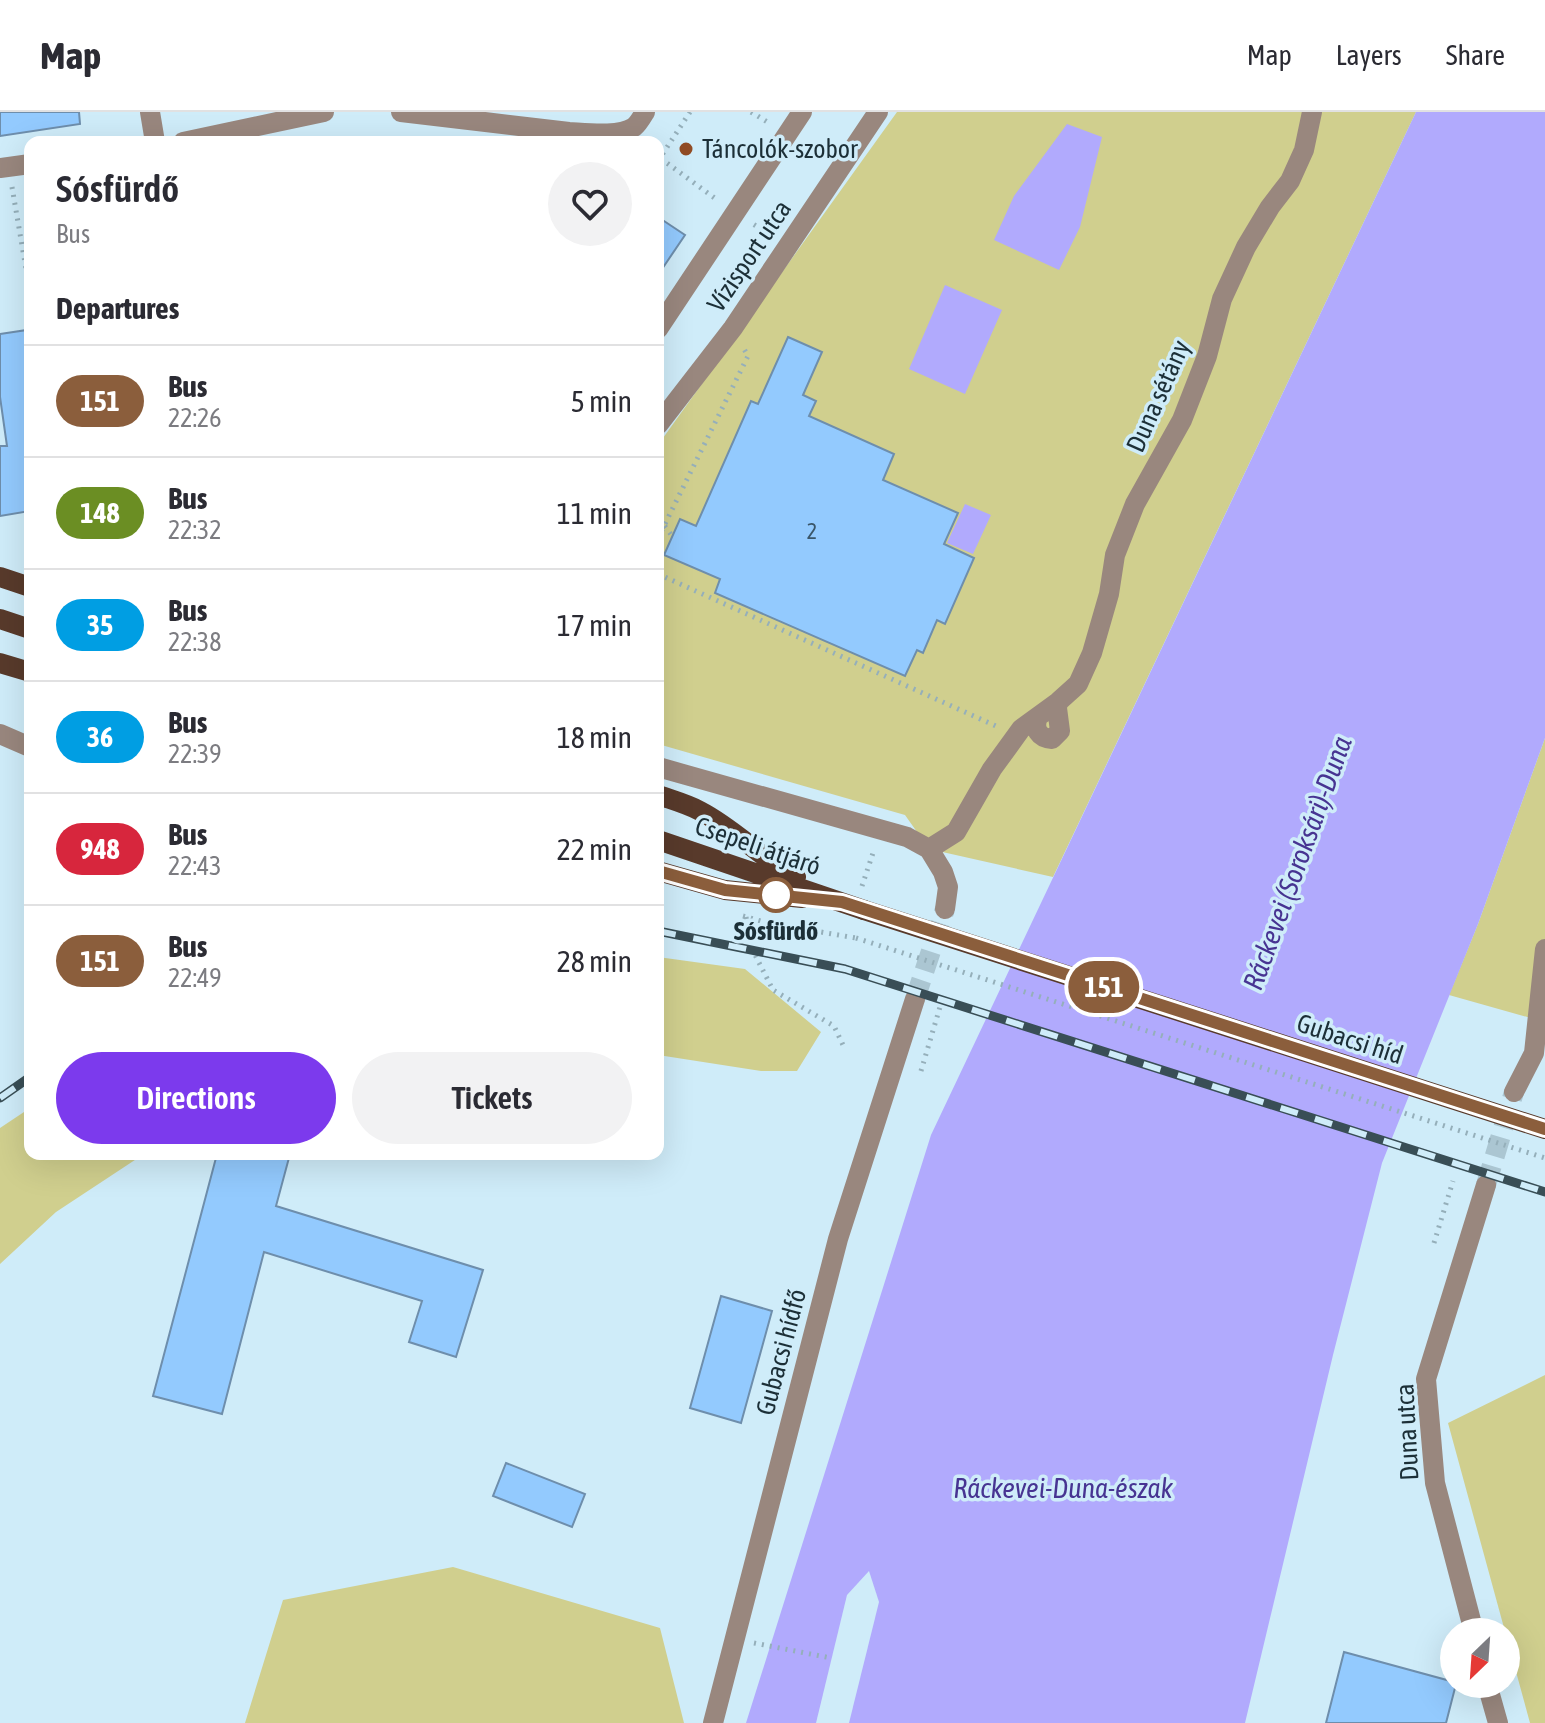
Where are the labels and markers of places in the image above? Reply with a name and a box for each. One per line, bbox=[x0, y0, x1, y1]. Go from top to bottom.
place label: Táncolók-szobor bbox=[702, 134, 858, 164]
marker: Táncolók-szobor bbox=[677, 140, 695, 158]
marker: Sósfürdő bbox=[759, 878, 793, 912]
place label: Sósfürdő bbox=[734, 916, 818, 946]

